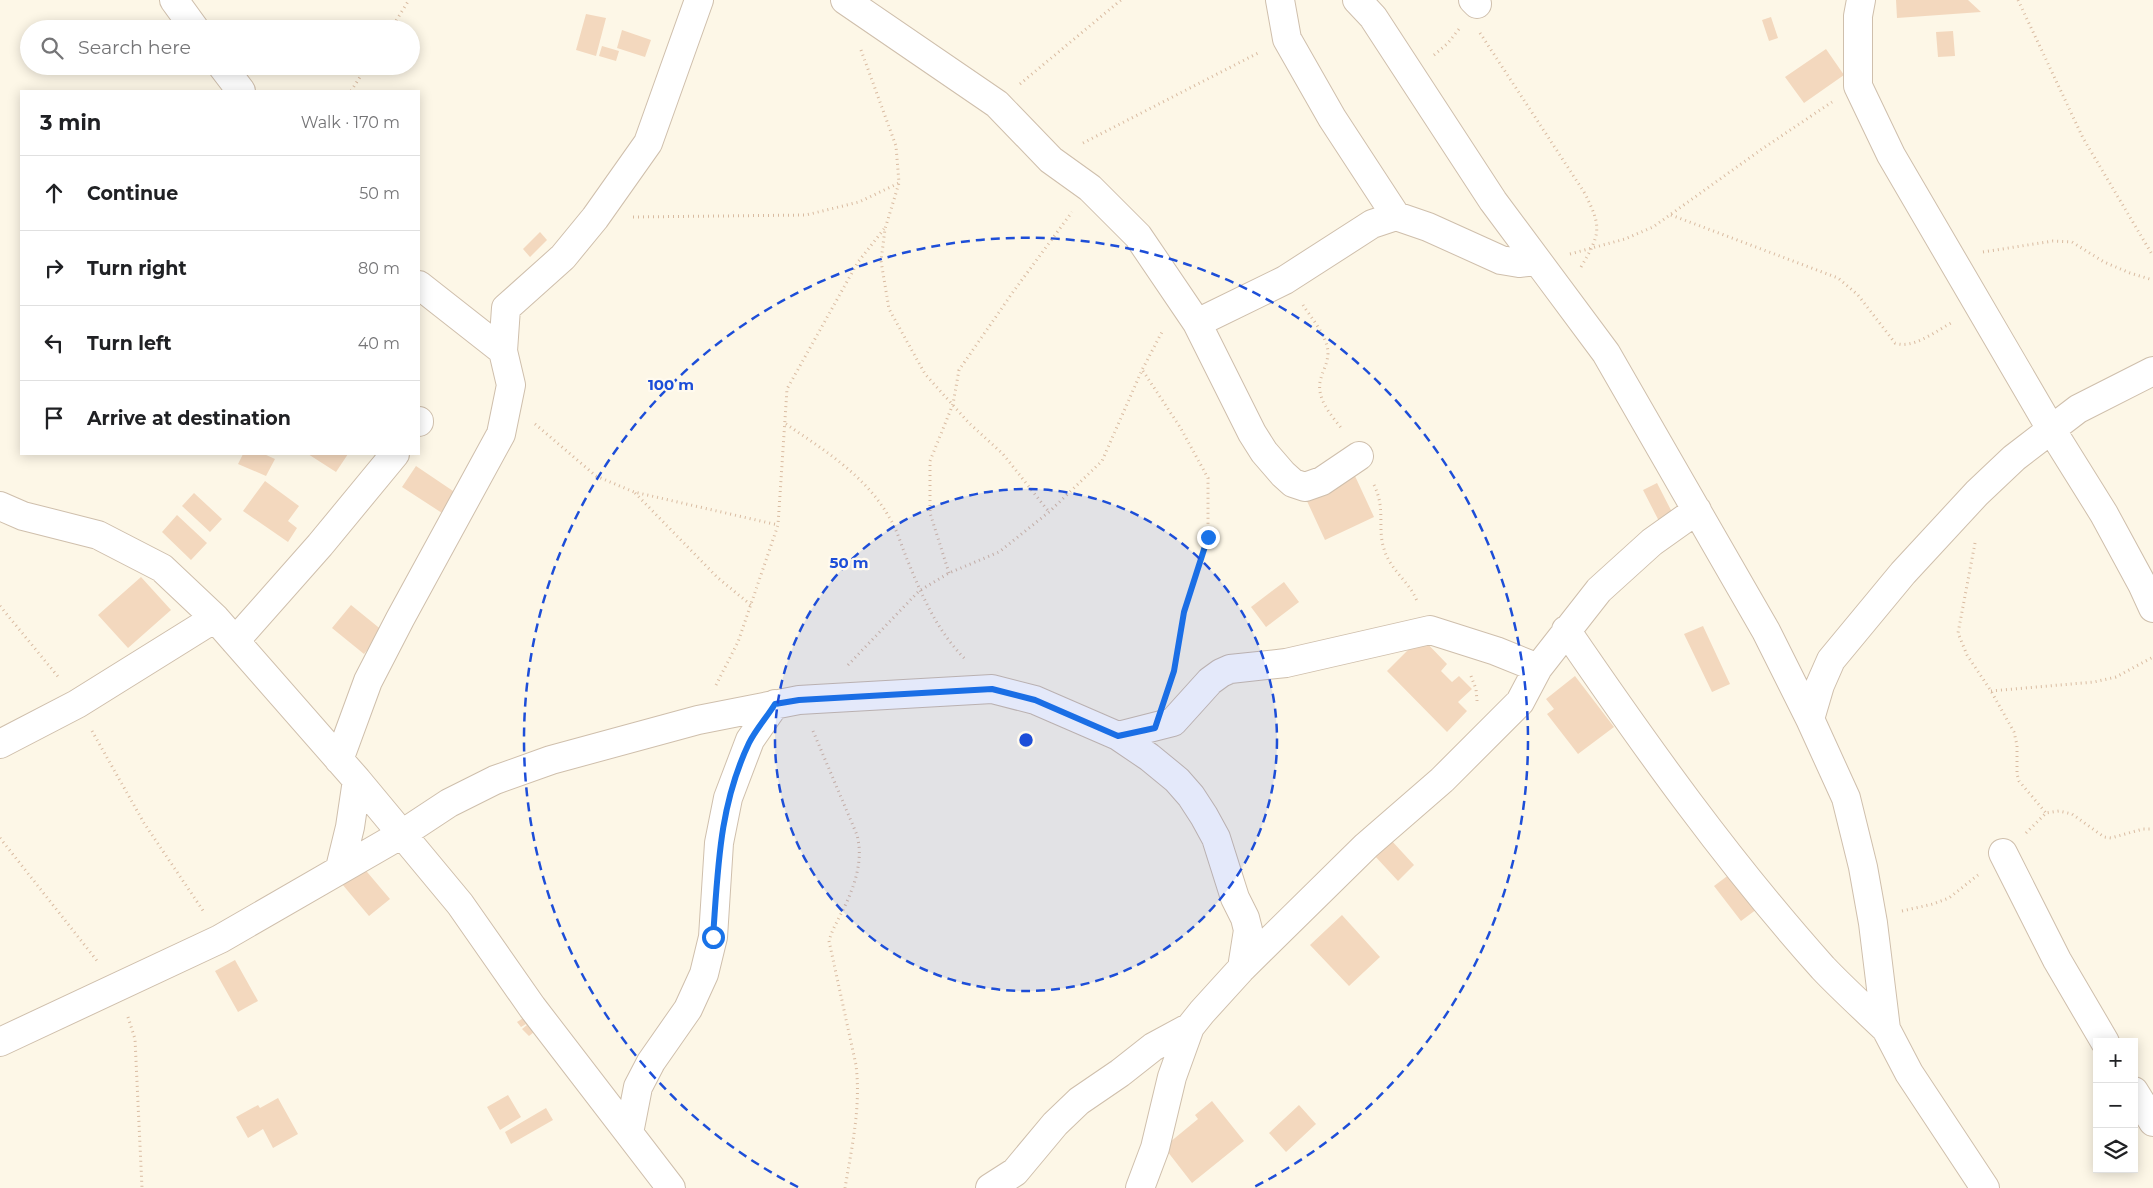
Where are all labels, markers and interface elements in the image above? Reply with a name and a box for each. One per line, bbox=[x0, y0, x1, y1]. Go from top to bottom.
search box bbox=[20, 20, 420, 75]
icon: search bbox=[38, 34, 66, 62]
text: Search here bbox=[78, 36, 191, 59]
text: 3 min bbox=[40, 110, 101, 135]
text: Walk · 170 m bbox=[301, 113, 400, 132]
icon: ahead bbox=[40, 179, 68, 207]
text: Continue bbox=[87, 182, 178, 205]
text: 50 m bbox=[359, 184, 400, 203]
icon: right bbox=[40, 254, 68, 282]
text: Turn right bbox=[87, 257, 187, 280]
text: 80 m bbox=[358, 259, 400, 278]
icon: left bbox=[40, 329, 68, 357]
text: Turn left bbox=[87, 332, 172, 355]
text: 40 m bbox=[358, 334, 400, 353]
text: 100 m bbox=[648, 375, 694, 394]
icon: arrive bbox=[40, 404, 68, 432]
text: Arrive at destination bbox=[87, 407, 291, 430]
route end bbox=[1197, 526, 1220, 549]
text: 50 m bbox=[829, 553, 869, 572]
centre of rings bbox=[1017, 731, 1035, 749]
route start bbox=[702, 926, 725, 949]
map controls bbox=[2093, 1038, 2138, 1173]
button: + bbox=[2093, 1038, 2138, 1083]
button: − bbox=[2093, 1083, 2138, 1128]
button: layers bbox=[2093, 1128, 2138, 1173]

